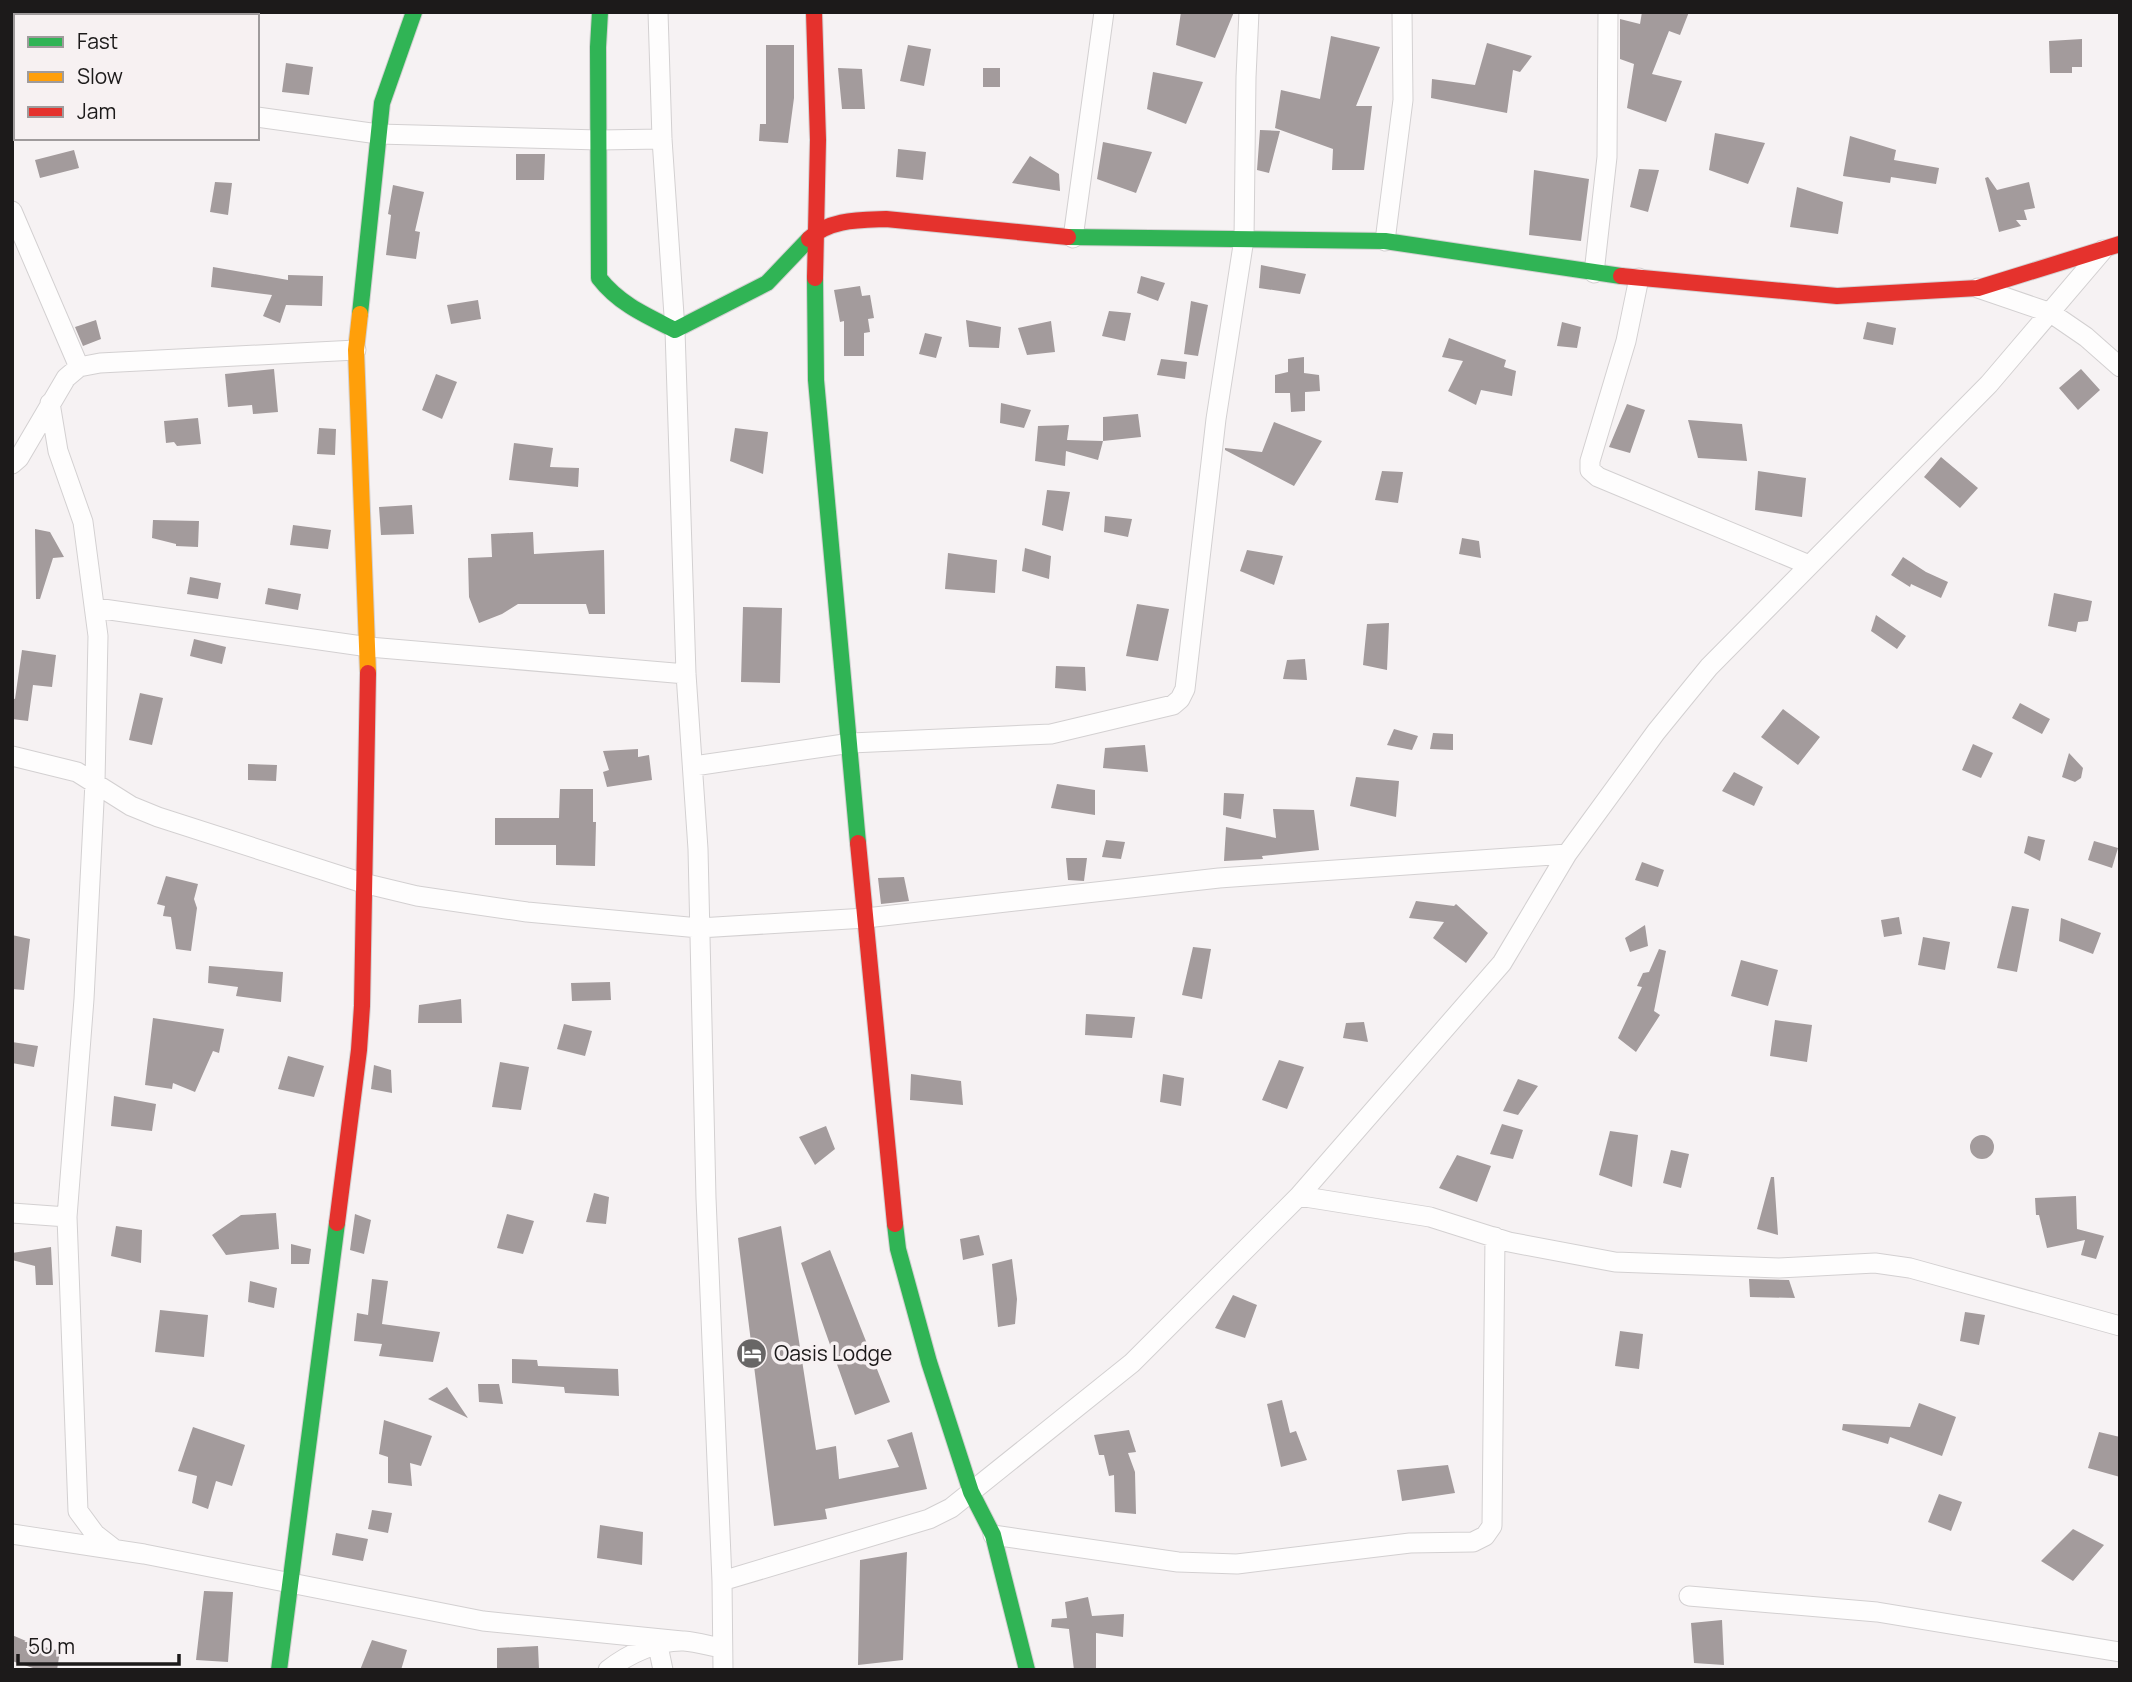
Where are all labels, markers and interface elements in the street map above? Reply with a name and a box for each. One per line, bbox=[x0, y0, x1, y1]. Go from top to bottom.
legend bbox=[14, 14, 259, 140]
text: Fast bbox=[77, 27, 118, 55]
text: Slow bbox=[77, 62, 123, 90]
text: Jam bbox=[77, 97, 116, 125]
hotel icon: Oasis Lodge bbox=[734, 1336, 768, 1370]
place label: Oasis Lodge bbox=[774, 1339, 892, 1367]
scale bar bbox=[18, 1622, 178, 1666]
text: 50 m bbox=[28, 1632, 75, 1660]

